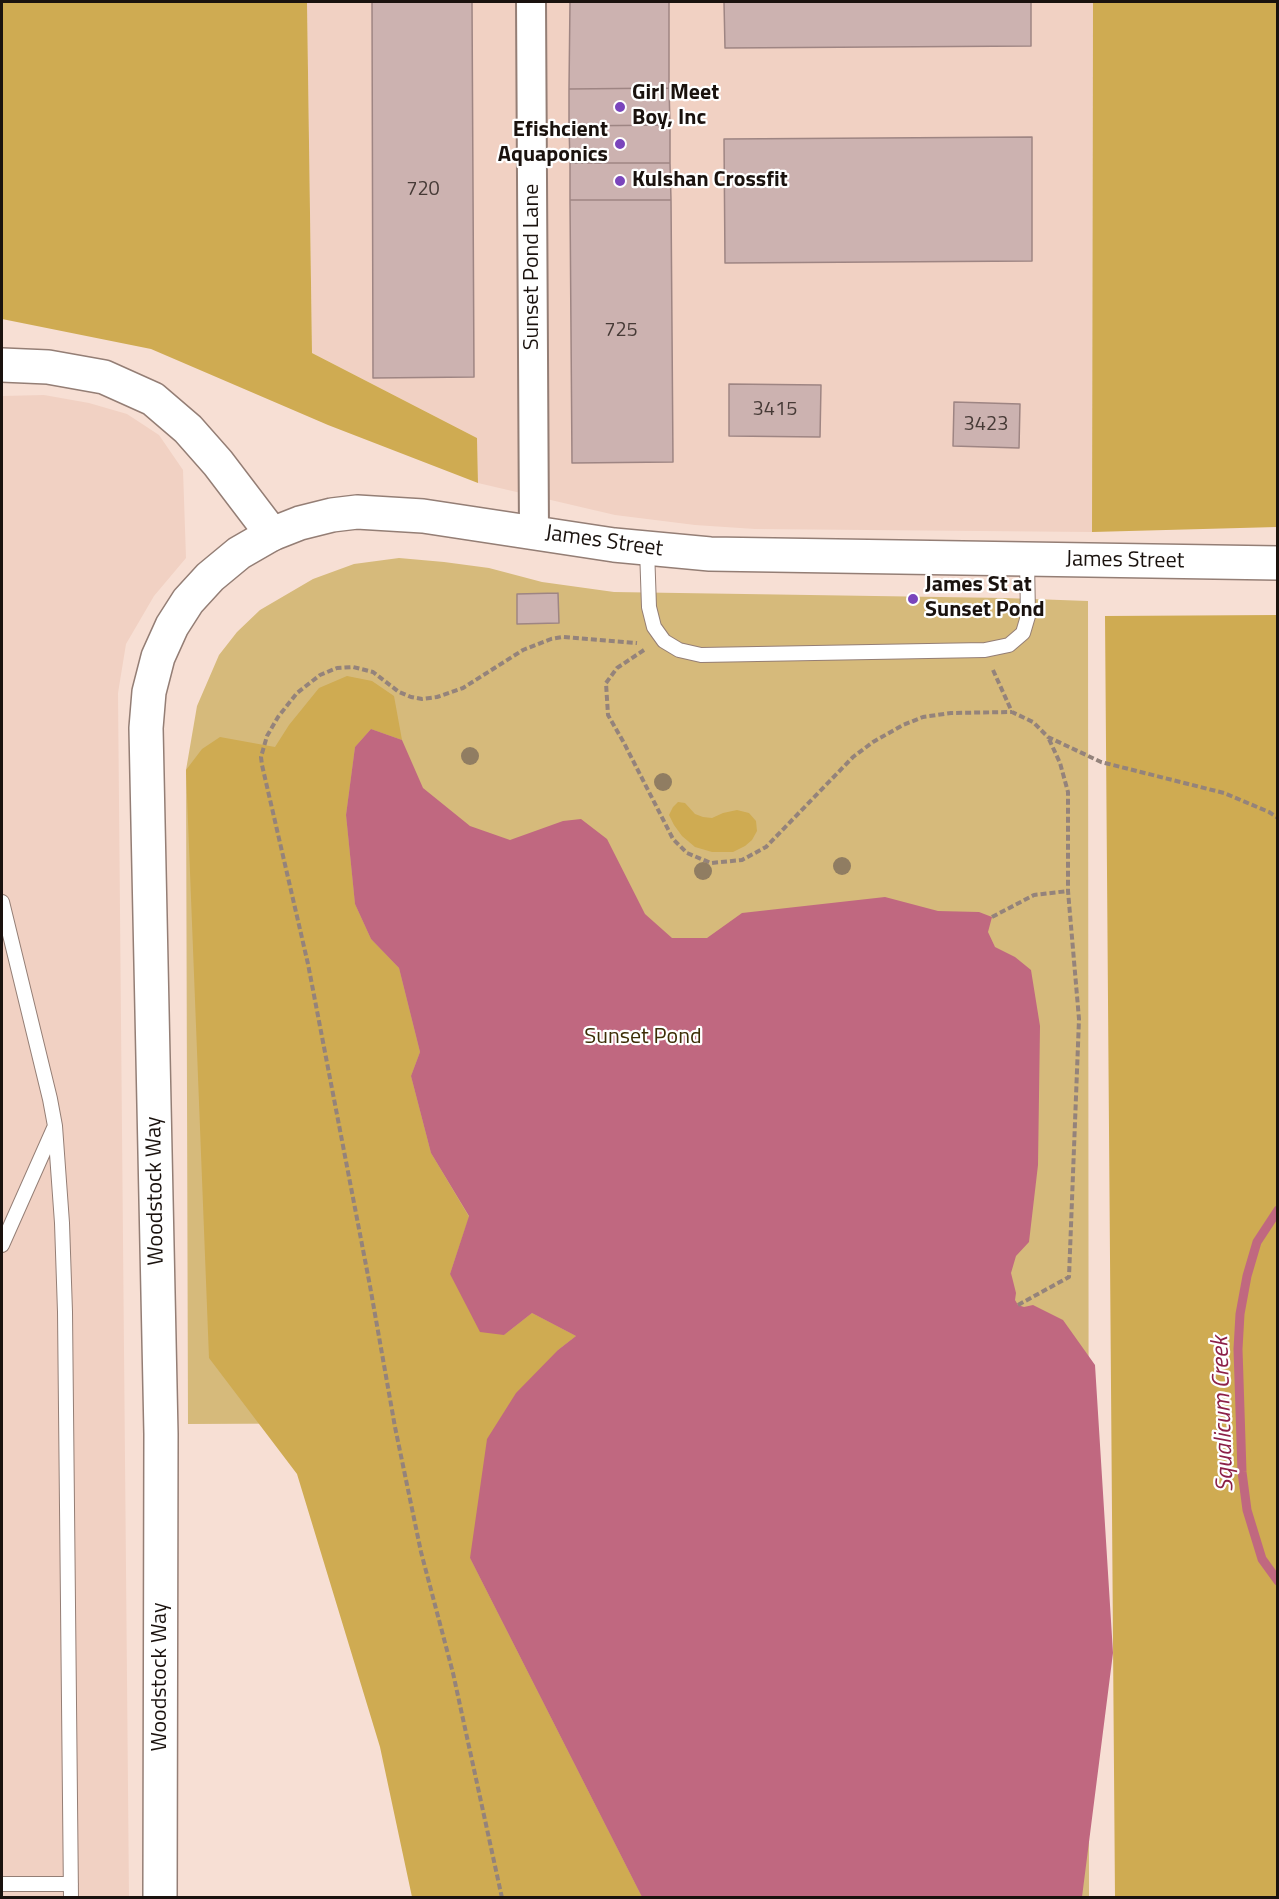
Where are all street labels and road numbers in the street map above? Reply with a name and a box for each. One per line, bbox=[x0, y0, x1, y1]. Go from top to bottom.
street label: Sunset Pond Lane bbox=[520, 184, 546, 350]
street label: James Street bbox=[543, 521, 665, 563]
street label: James Street bbox=[1065, 547, 1185, 575]
street label: Woodstock Way bbox=[142, 1116, 170, 1266]
street label: Woodstock Way bbox=[148, 1602, 174, 1752]

